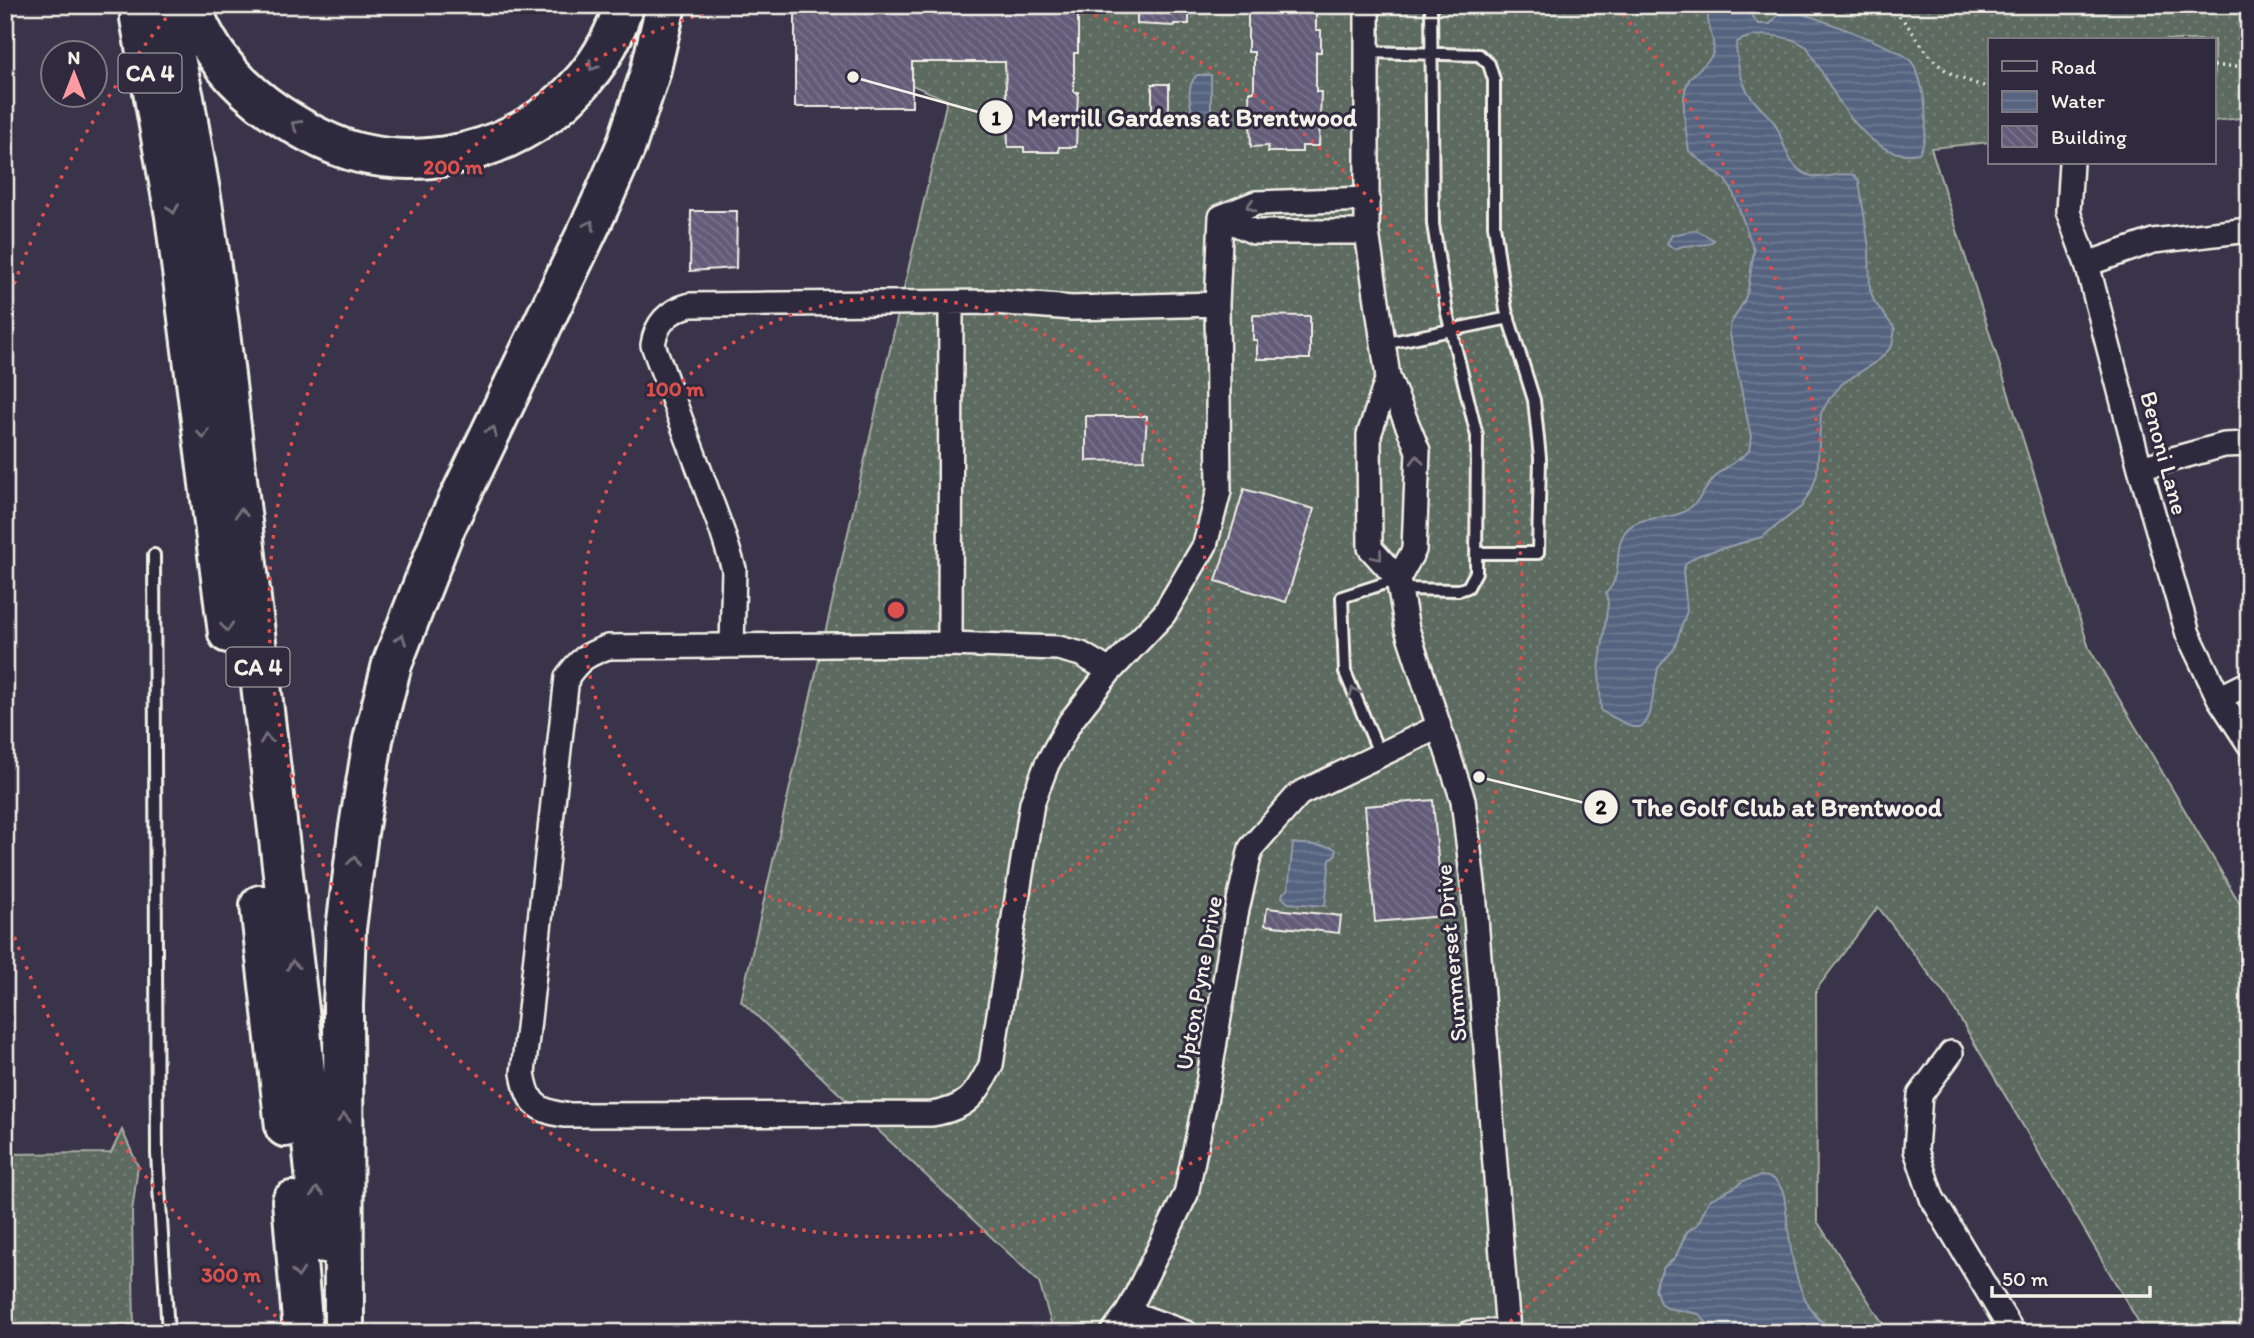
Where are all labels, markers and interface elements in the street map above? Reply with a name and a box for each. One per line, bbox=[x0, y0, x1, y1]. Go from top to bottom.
north arrow bbox=[38, 38, 108, 108]
legend bbox=[1988, 38, 2216, 164]
text: N bbox=[68, 46, 80, 69]
road number: CA 4 bbox=[118, 54, 182, 92]
text: Road bbox=[2051, 54, 2097, 79]
one-way arrow bbox=[589, 58, 602, 71]
text: Water bbox=[2051, 88, 2105, 113]
callout: Merrill Gardens at Brentwood bbox=[978, 94, 1372, 141]
text: Merrill Gardens at Brentwood bbox=[1027, 101, 1358, 133]
text: 1 bbox=[991, 105, 1001, 130]
one-way arrow bbox=[291, 120, 304, 133]
text: Building bbox=[2051, 124, 2127, 149]
text: 200 m bbox=[423, 154, 483, 179]
one-way arrow bbox=[1246, 198, 1258, 213]
one-way arrow bbox=[165, 203, 180, 215]
one-way arrow bbox=[582, 220, 596, 232]
text: 100 m bbox=[646, 376, 704, 401]
street label: Benoni Lane bbox=[2134, 388, 2195, 518]
one-way arrow bbox=[484, 425, 498, 438]
one-way arrow bbox=[196, 428, 211, 440]
one-way arrow bbox=[1410, 455, 1425, 466]
one-way arrow bbox=[234, 507, 249, 518]
one-way arrow bbox=[1369, 548, 1382, 561]
centre of rings bbox=[884, 598, 908, 622]
one-way arrow bbox=[220, 621, 235, 633]
one-way arrow bbox=[393, 633, 407, 645]
road number: CA 4 bbox=[226, 648, 290, 687]
one-way arrow bbox=[1348, 687, 1362, 700]
one-way arrow bbox=[259, 734, 274, 745]
callout: The Golf Club at Brentwood bbox=[1584, 783, 1956, 830]
text: The Golf Club at Brentwood bbox=[1631, 791, 1943, 823]
text: 2 bbox=[1595, 794, 1607, 819]
one-way arrow bbox=[347, 855, 362, 867]
street label: Summerset Drive bbox=[1428, 863, 1473, 1043]
street label: Upton Pyne Drive bbox=[1169, 893, 1228, 1072]
one-way arrow bbox=[286, 959, 301, 971]
one-way arrow bbox=[336, 1112, 352, 1122]
one-way arrow bbox=[310, 1186, 325, 1197]
scale bar bbox=[1992, 1254, 2149, 1298]
text: 300 m bbox=[201, 1262, 261, 1287]
text: 50 m bbox=[2002, 1266, 2049, 1291]
one-way arrow bbox=[290, 1268, 305, 1279]

